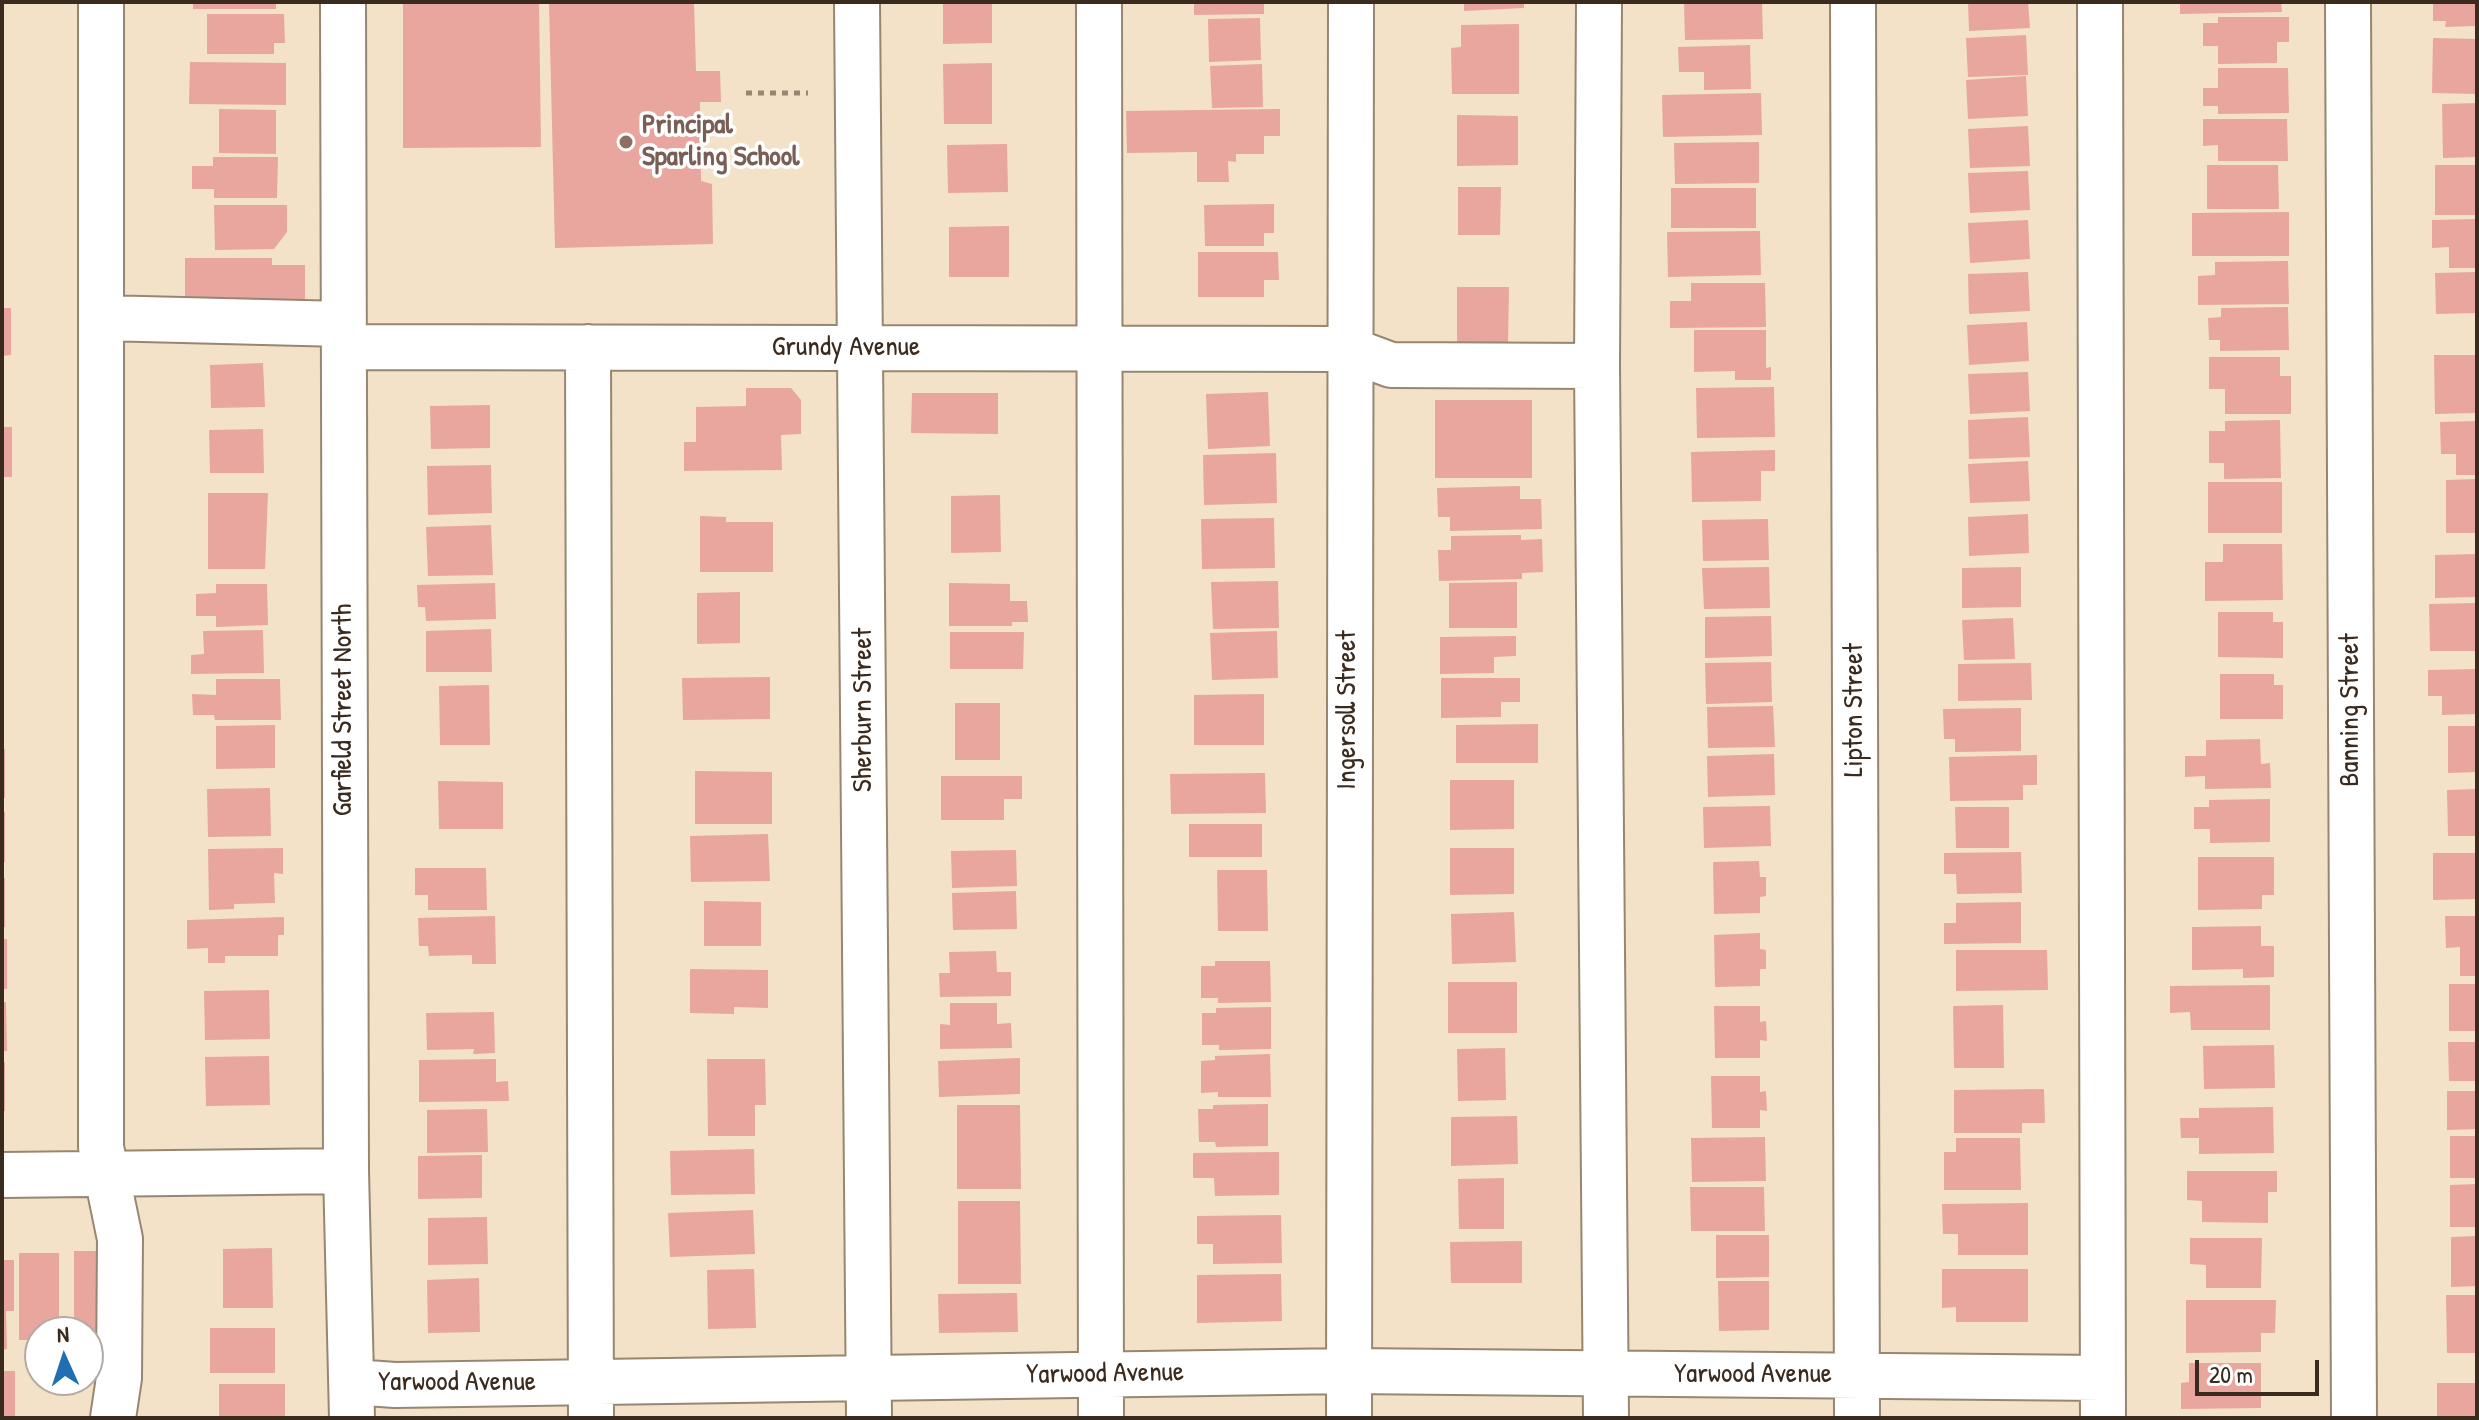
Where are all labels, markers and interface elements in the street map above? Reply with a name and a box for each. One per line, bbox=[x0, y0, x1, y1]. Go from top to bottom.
place label: Principal Sparling School bbox=[642, 109, 799, 175]
marker: Principal Sparling School bbox=[617, 133, 635, 151]
street label: Grundy Avenue bbox=[772, 331, 920, 365]
street label: Garfield Street North bbox=[327, 604, 361, 816]
street label: Sherburn Street bbox=[847, 628, 881, 792]
street label: Ingersoll Street bbox=[1331, 630, 1365, 790]
street label: Banning Street bbox=[2334, 633, 2368, 787]
street label: Lipton Street bbox=[1838, 643, 1872, 777]
north arrow bbox=[24, 1316, 104, 1396]
text: N bbox=[56, 1319, 69, 1349]
scale bar bbox=[2199, 1344, 2323, 1394]
street label: Yarwood Avenue bbox=[1026, 1356, 1184, 1392]
street label: Yarwood Avenue bbox=[1674, 1358, 1832, 1392]
text: 20 m bbox=[2209, 1358, 2253, 1390]
street label: Yarwood Avenue bbox=[378, 1366, 536, 1400]

